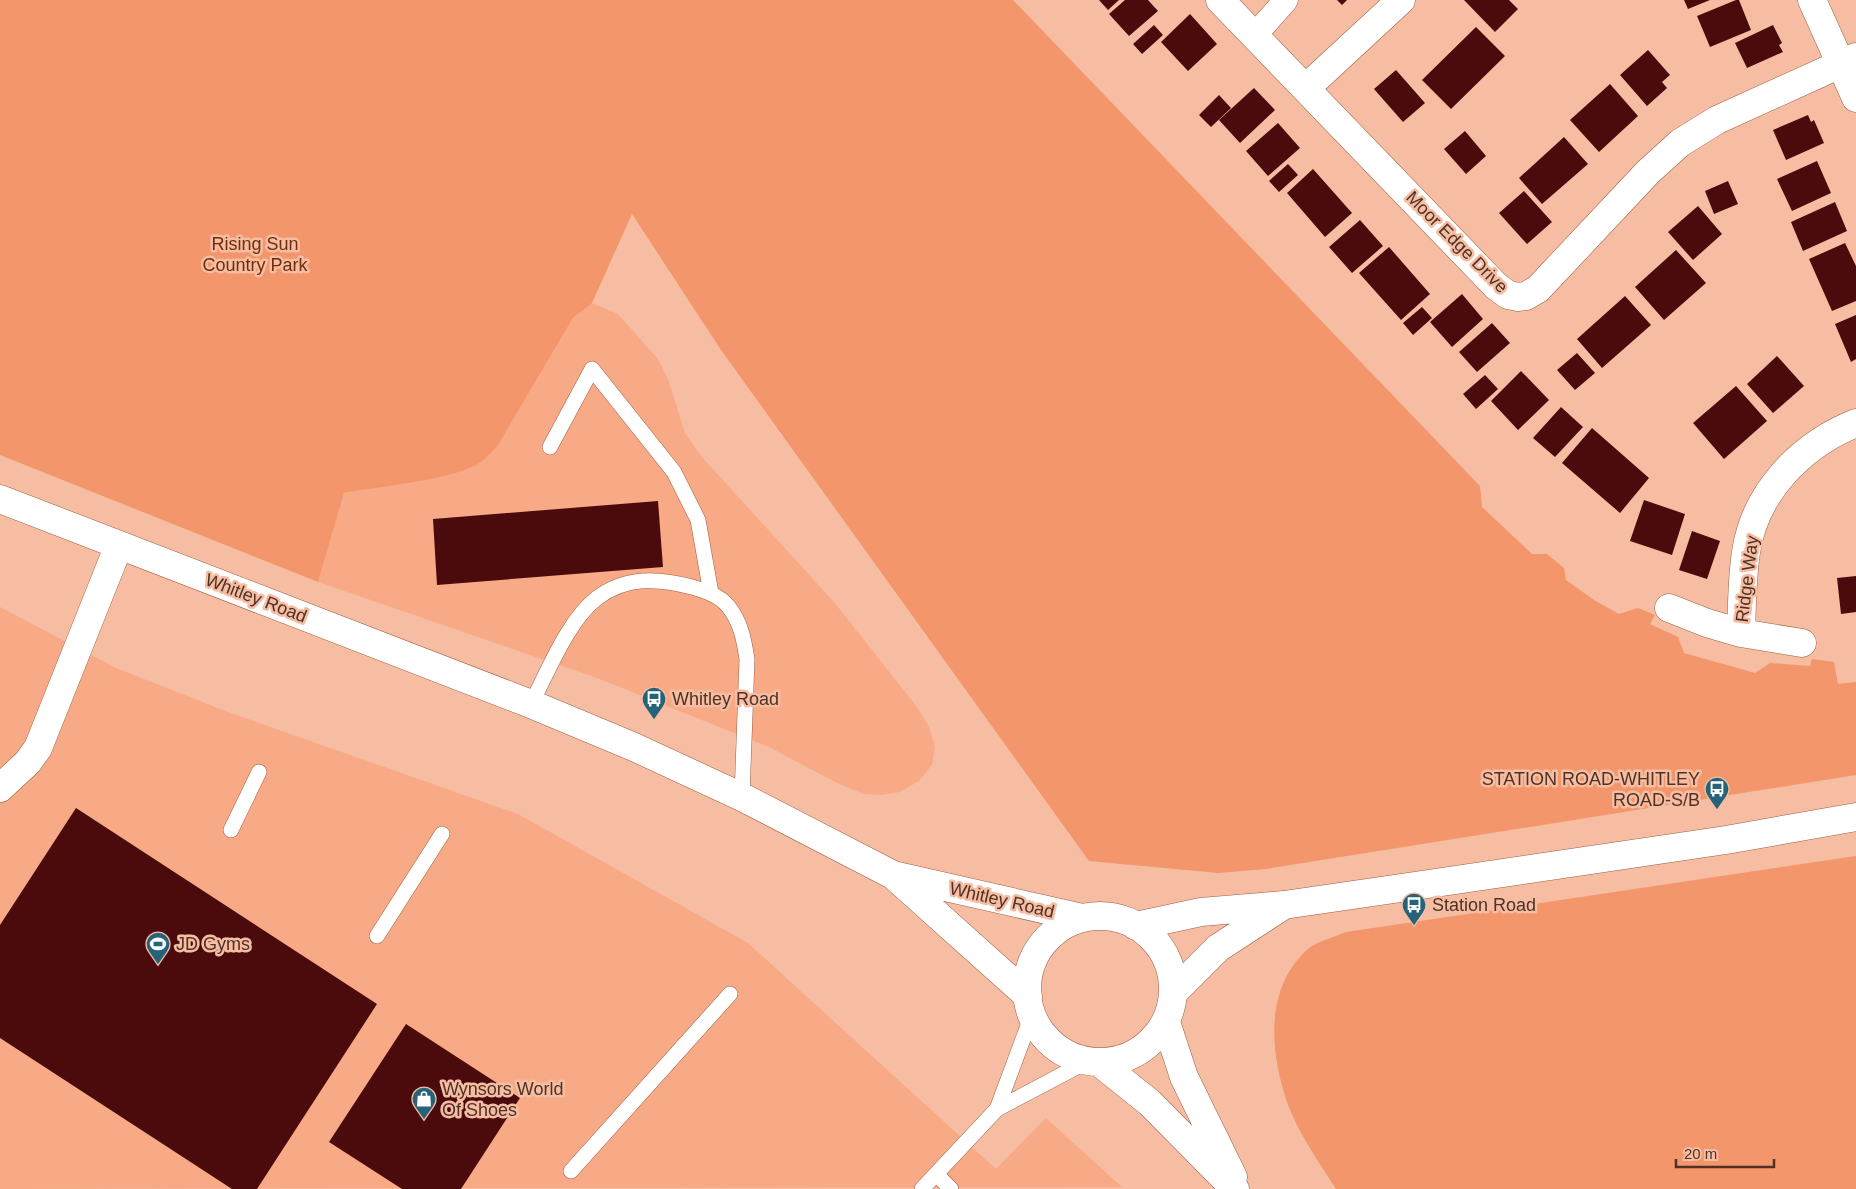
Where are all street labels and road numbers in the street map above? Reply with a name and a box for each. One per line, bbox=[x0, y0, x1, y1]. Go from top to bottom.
street label: Moor Edge Drive bbox=[1402, 187, 1512, 297]
street label: Ridge Way bbox=[1732, 534, 1762, 624]
street label: Whitley Road bbox=[202, 569, 310, 627]
street label: Whitley Road bbox=[948, 878, 1056, 922]

